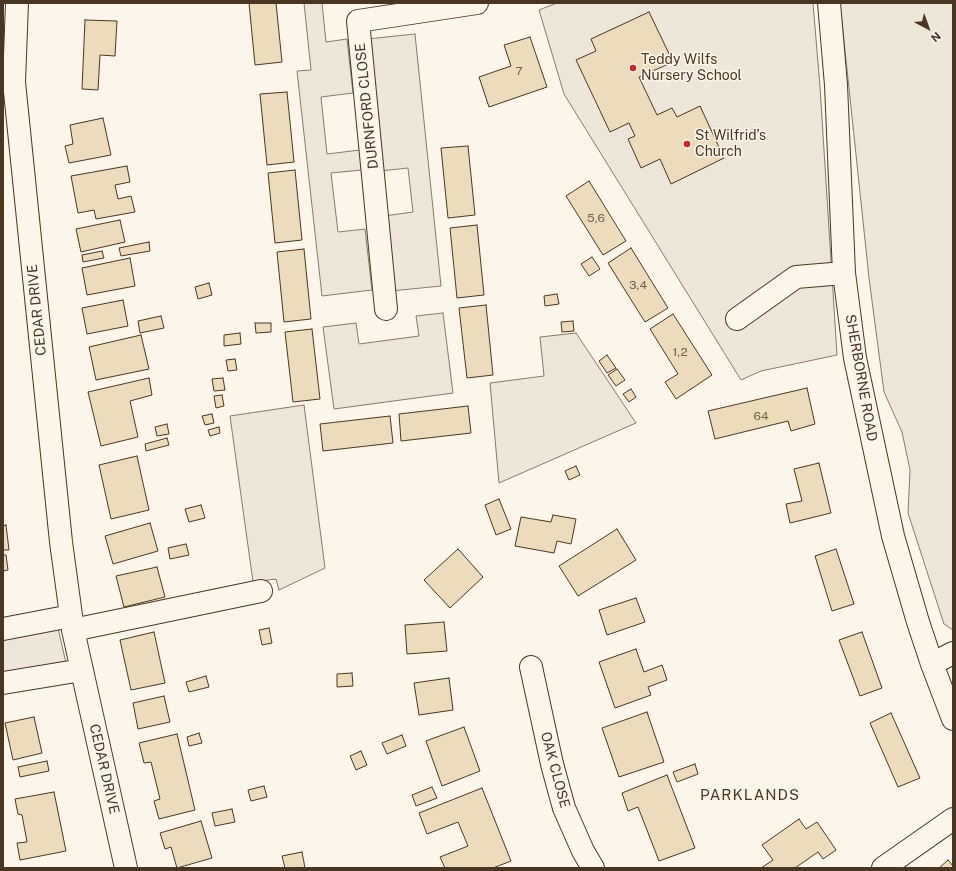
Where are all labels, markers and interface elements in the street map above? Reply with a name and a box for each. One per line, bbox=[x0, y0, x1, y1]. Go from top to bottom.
north arrow bbox=[908, 8, 948, 48]
text: N bbox=[929, 30, 943, 44]
street label: DURNFORD CLOSE bbox=[352, 42, 382, 170]
place label: Teddy Wilfs Nursery School bbox=[641, 52, 742, 84]
marker: Teddy Wilfs Nursery School bbox=[628, 63, 638, 73]
house number: 7 bbox=[515, 64, 523, 78]
place label: St Wilfrid’s Church bbox=[695, 128, 766, 160]
marker: St Wilfrid’s Church bbox=[682, 139, 692, 149]
house number: 5,6 bbox=[587, 211, 605, 225]
street label: CEDAR DRIVE bbox=[24, 263, 50, 357]
house number: 3,4 bbox=[629, 278, 647, 292]
street label: SHERBORNE ROAD bbox=[842, 313, 880, 443]
house number: 1,2 bbox=[672, 345, 688, 359]
house number: 64 bbox=[754, 409, 768, 423]
street label: CEDAR DRIVE bbox=[85, 722, 123, 816]
street label: OAK CLOSE bbox=[537, 730, 573, 810]
district label: PARKLANDS bbox=[700, 786, 800, 804]

